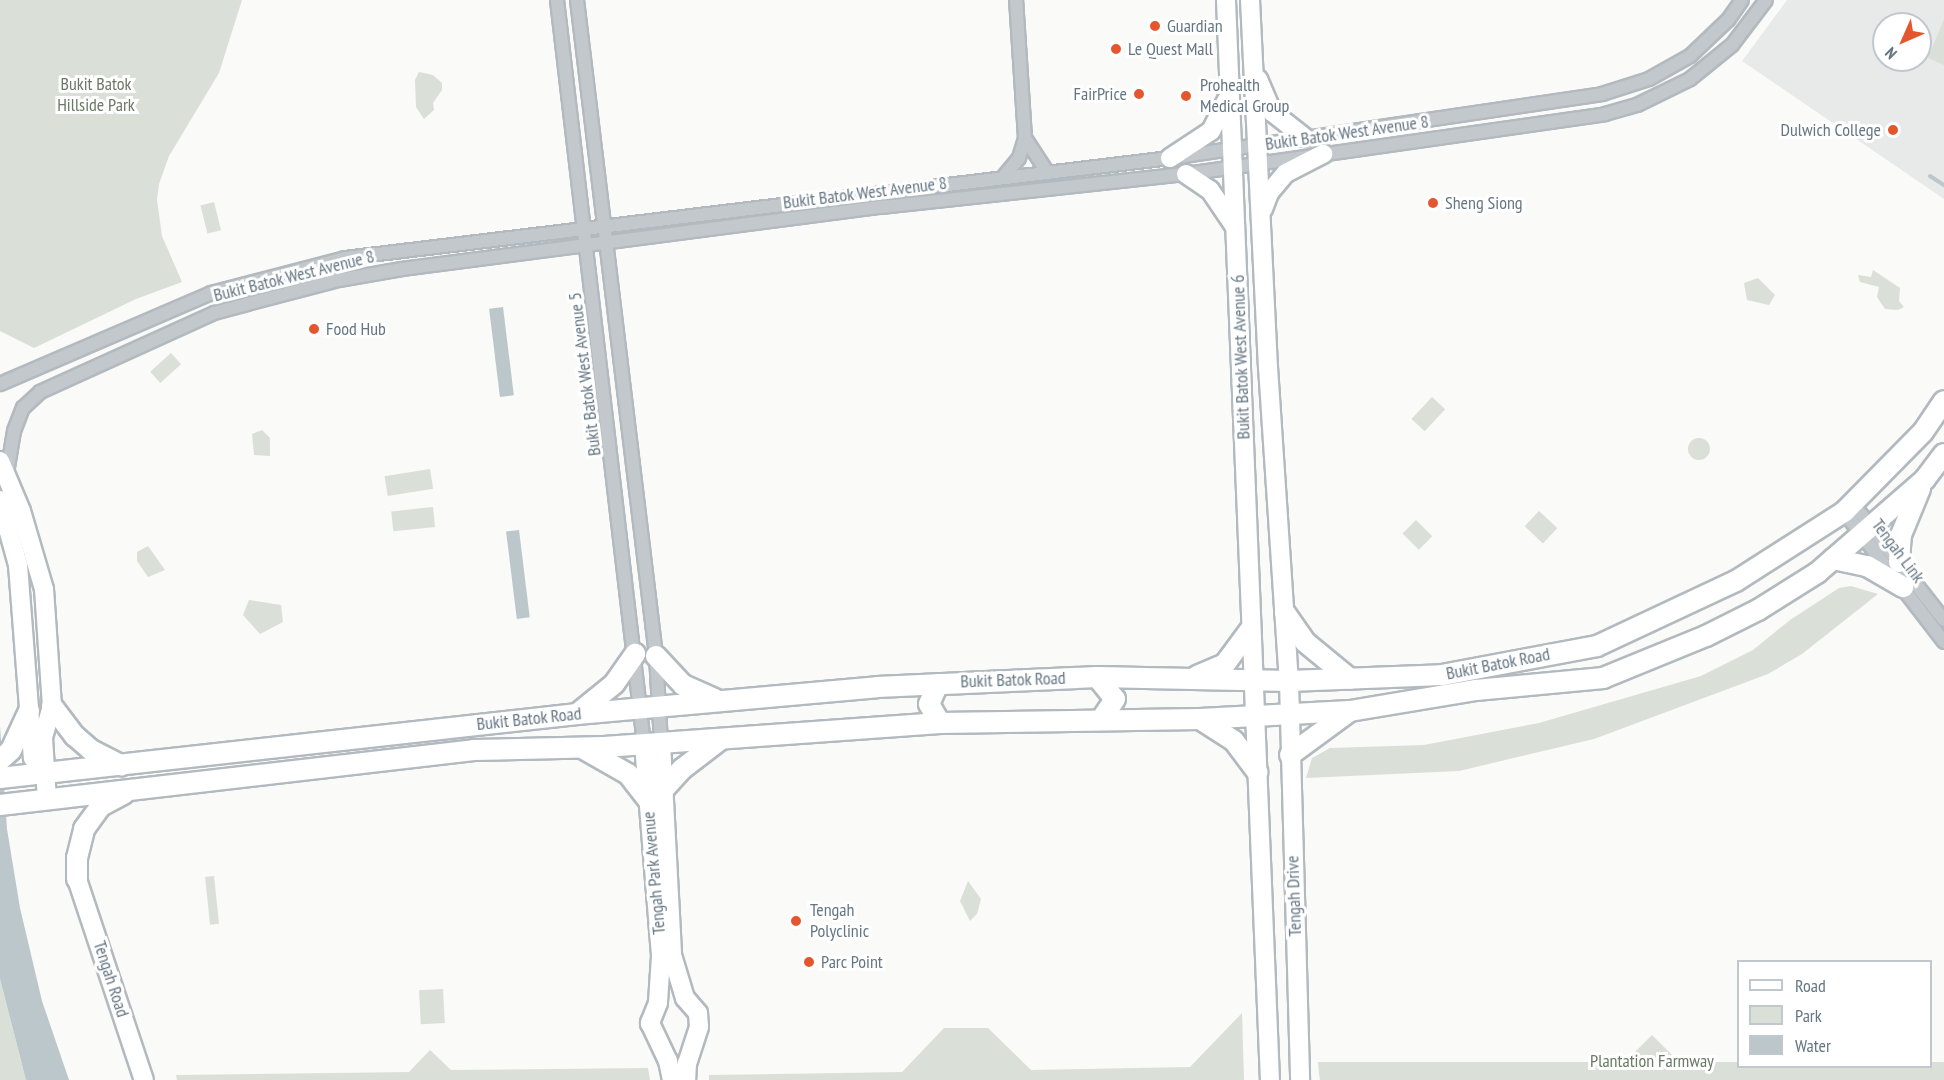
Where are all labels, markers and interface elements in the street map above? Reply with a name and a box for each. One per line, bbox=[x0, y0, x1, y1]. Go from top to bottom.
north arrow bbox=[1872, 12, 1932, 72]
place label: Guardian bbox=[1167, 15, 1223, 37]
marker: Guardian bbox=[1148, 19, 1162, 33]
place label: Le Quest Mall bbox=[1128, 38, 1213, 60]
marker: Le Quest Mall bbox=[1109, 42, 1123, 56]
text: N bbox=[1881, 43, 1901, 63]
park label: Bukit Batok Hillside Park bbox=[57, 74, 135, 116]
place label: Prohealth Medical Group bbox=[1200, 75, 1289, 118]
place label: FairPrice bbox=[1074, 83, 1127, 105]
marker: FairPrice bbox=[1132, 87, 1146, 101]
marker: Prohealth Medical Group bbox=[1177, 87, 1195, 105]
street label: Bukit Batok West Avenue 8 bbox=[1263, 111, 1431, 155]
place label: Dulwich College bbox=[1780, 119, 1881, 141]
marker: Dulwich College bbox=[1886, 123, 1900, 137]
street label: Bukit Batok West Avenue 8 bbox=[781, 172, 949, 214]
place label: Sheng Siong bbox=[1445, 192, 1523, 214]
marker: Sheng Siong bbox=[1426, 196, 1440, 210]
street label: Bukit Batok West Avenue 8 bbox=[211, 245, 377, 307]
street label: Bukit Batok West Avenue 6 bbox=[1227, 274, 1255, 440]
street label: Bukit Batok West Avenue 5 bbox=[564, 290, 606, 458]
place label: Food Hub bbox=[326, 318, 386, 340]
marker: Food Hub bbox=[307, 322, 321, 336]
street label: Tengah Link bbox=[1867, 515, 1929, 587]
street label: Bukit Batok Road bbox=[1444, 643, 1552, 685]
street label: Bukit Batok Road bbox=[960, 667, 1066, 693]
street label: Bukit Batok Road bbox=[475, 703, 583, 735]
street label: Tengah Park Avenue bbox=[638, 810, 670, 936]
street label: Tengah Drive bbox=[1282, 855, 1306, 937]
place label: Tengah Polyclinic bbox=[810, 900, 869, 942]
marker: Tengah Polyclinic bbox=[787, 912, 805, 930]
street label: Tengah Road bbox=[89, 938, 133, 1020]
place label: Parc Point bbox=[821, 951, 883, 973]
marker: Parc Point bbox=[802, 955, 816, 969]
legend bbox=[1737, 960, 1932, 1068]
text: Road bbox=[1795, 974, 1826, 997]
text: Park bbox=[1795, 1004, 1822, 1027]
text: Water bbox=[1795, 1034, 1831, 1057]
park label: Plantation Farmway bbox=[1590, 1050, 1714, 1072]

